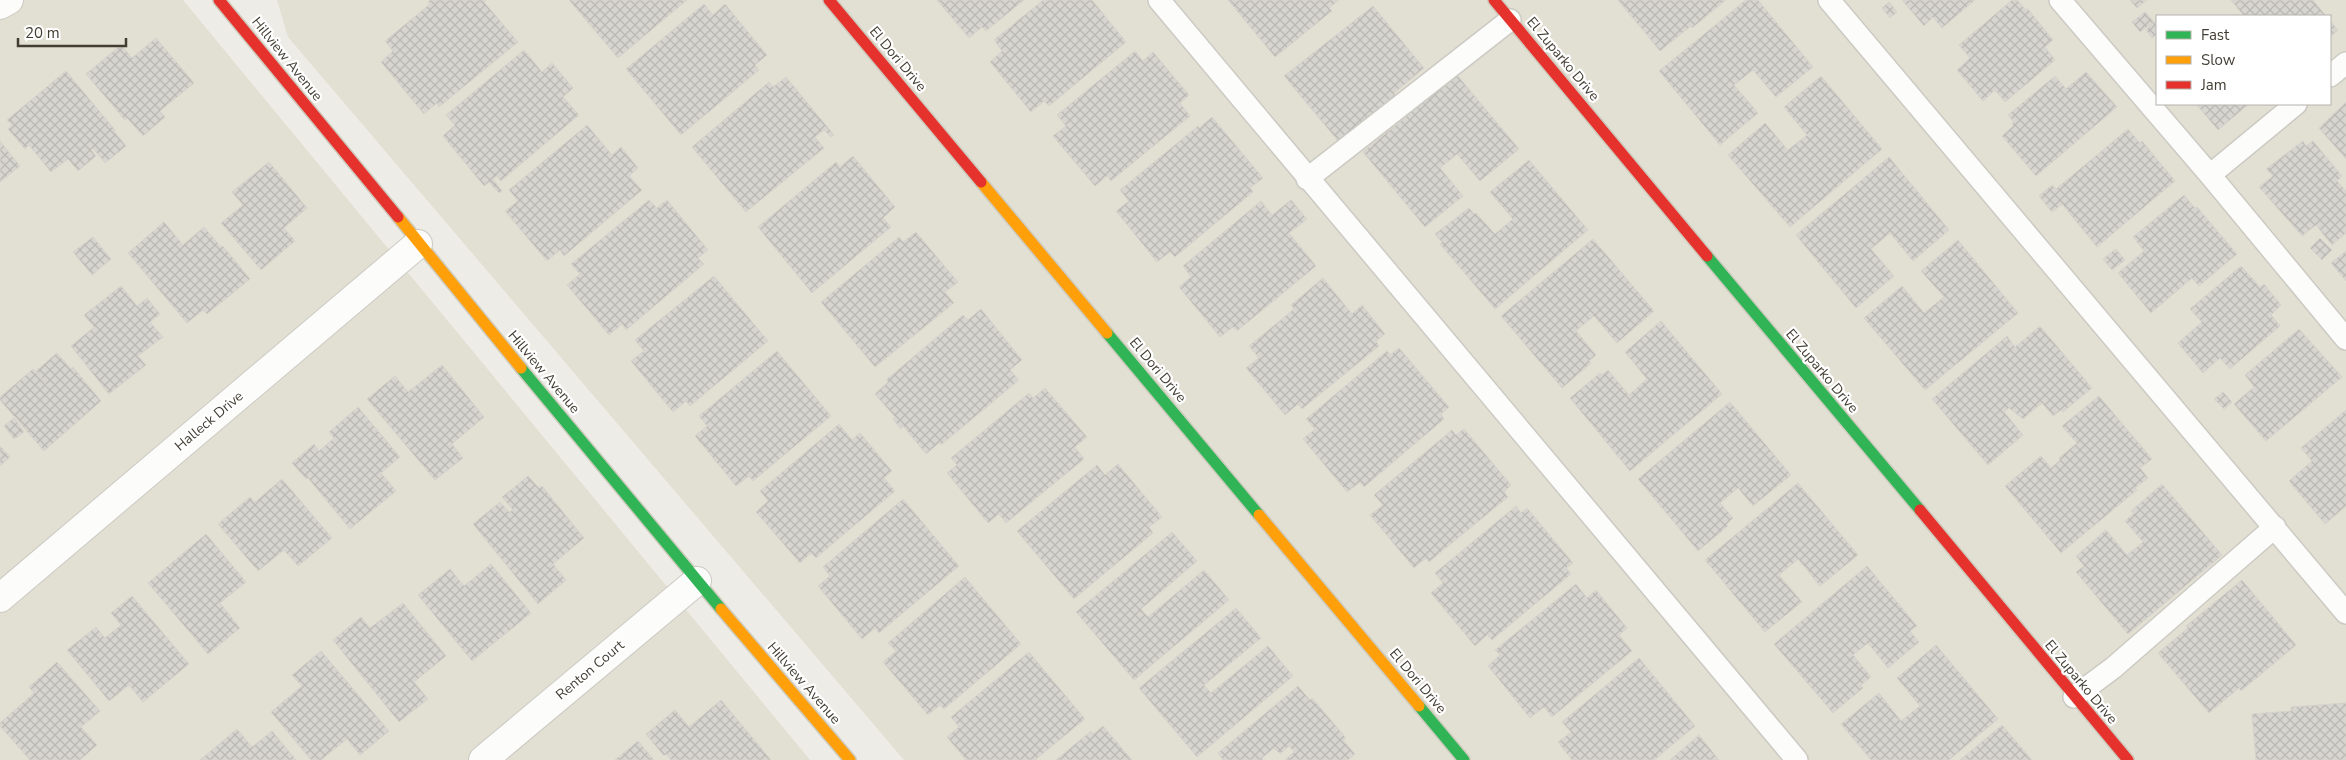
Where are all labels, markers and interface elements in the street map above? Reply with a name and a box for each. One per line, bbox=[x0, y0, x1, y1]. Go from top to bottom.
street label: Hillview Avenue bbox=[247, 13, 327, 105]
street label: El Zuparko Drive bbox=[1522, 13, 1604, 105]
scale bar bbox=[18, 15, 125, 47]
legend bbox=[2156, 15, 2331, 105]
text: 20 m bbox=[25, 23, 60, 43]
street label: El Dori Drive bbox=[865, 23, 931, 95]
text: Fast bbox=[2201, 25, 2230, 45]
text: Slow bbox=[2201, 50, 2236, 70]
text: Jam bbox=[2200, 75, 2227, 95]
street label: El Zuparko Drive bbox=[1781, 325, 1863, 417]
street label: Hillview Avenue bbox=[504, 326, 584, 418]
street label: El Dori Drive bbox=[1125, 334, 1191, 406]
street label: Halleck Drive bbox=[171, 387, 247, 455]
street label: Renton Court bbox=[552, 636, 628, 704]
street label: El Zuparko Drive bbox=[2040, 636, 2122, 728]
street label: Hillview Avenue bbox=[763, 638, 845, 728]
street label: El Dori Drive bbox=[1385, 645, 1451, 717]

